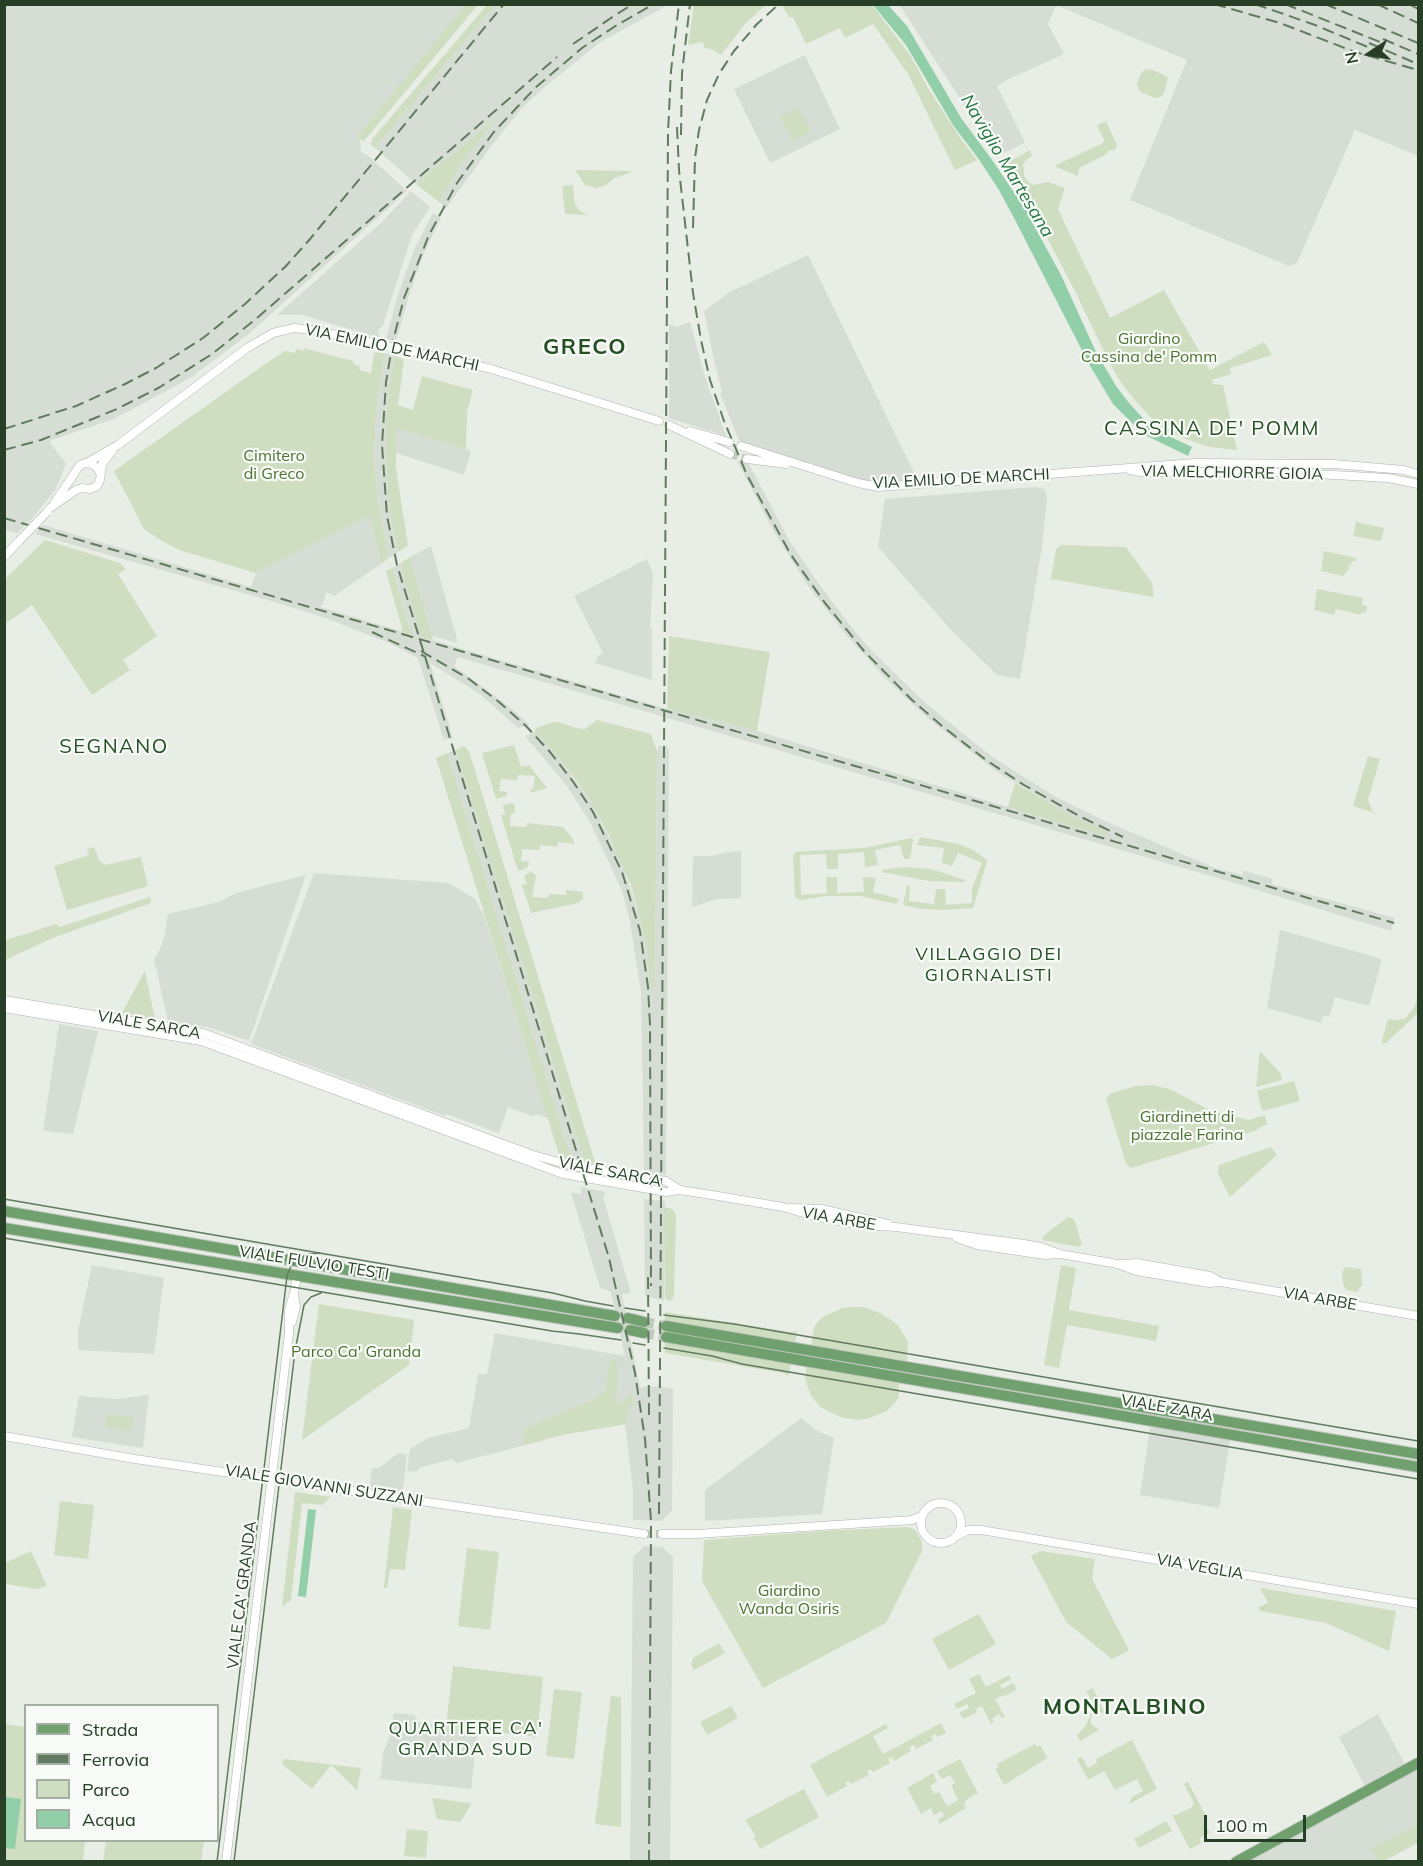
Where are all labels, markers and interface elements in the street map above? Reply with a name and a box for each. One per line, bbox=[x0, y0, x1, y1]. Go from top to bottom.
north arrow bbox=[1339, 24, 1399, 84]
text: N bbox=[1340, 50, 1362, 66]
water label: Naviglio Martesana bbox=[956, 91, 1058, 241]
street label: VIA EMILIO DE MARCHI bbox=[303, 320, 481, 376]
park label: Giardino Cassina de' Pomm bbox=[1081, 329, 1217, 367]
district label: GRECO bbox=[543, 334, 627, 360]
district label: CASSINA DE' POMM bbox=[1104, 417, 1320, 441]
park label: Cimitero di Greco bbox=[243, 446, 305, 484]
street label: VIA MELCHIORRE GIOIA bbox=[1141, 462, 1323, 484]
street label: VIA EMILIO DE MARCHI bbox=[872, 465, 1050, 493]
district label: SEGNANO bbox=[59, 735, 169, 759]
district label: VILLAGGIO DEI GIORNALISTI bbox=[915, 944, 1063, 986]
street label: VIALE SARCA bbox=[96, 1006, 202, 1044]
park label: Giardinetti di piazzale Farina bbox=[1131, 1107, 1243, 1145]
street label: VIALE SARCA bbox=[557, 1153, 663, 1191]
street label: VIA ARBE bbox=[801, 1203, 877, 1235]
street label: VIALE FULVIO TESTI bbox=[238, 1242, 390, 1284]
street label: VIA ARBE bbox=[1282, 1283, 1358, 1315]
park label: Parco Ca' Granda bbox=[291, 1342, 421, 1362]
street label: VIALE ZARA bbox=[1119, 1390, 1215, 1426]
street label: VIALE GIOVANNI SUZZANI bbox=[224, 1461, 424, 1511]
street label: VIALE CA' GRANDA bbox=[223, 1520, 261, 1670]
street label: VIA VEGLIA bbox=[1155, 1550, 1245, 1584]
park label: Giardino Wanda Osiris bbox=[739, 1581, 839, 1619]
district label: MONTALBINO bbox=[1043, 1694, 1207, 1720]
legend bbox=[24, 1704, 219, 1842]
text: Strada bbox=[82, 1718, 138, 1741]
district label: QUARTIERE CA' GRANDA SUD bbox=[389, 1718, 543, 1760]
text: Ferrovia bbox=[82, 1748, 149, 1771]
text: Parco bbox=[82, 1778, 130, 1801]
scale bar bbox=[1207, 1803, 1309, 1841]
text: Acqua bbox=[82, 1808, 136, 1831]
text: 100 m bbox=[1215, 1814, 1268, 1837]

